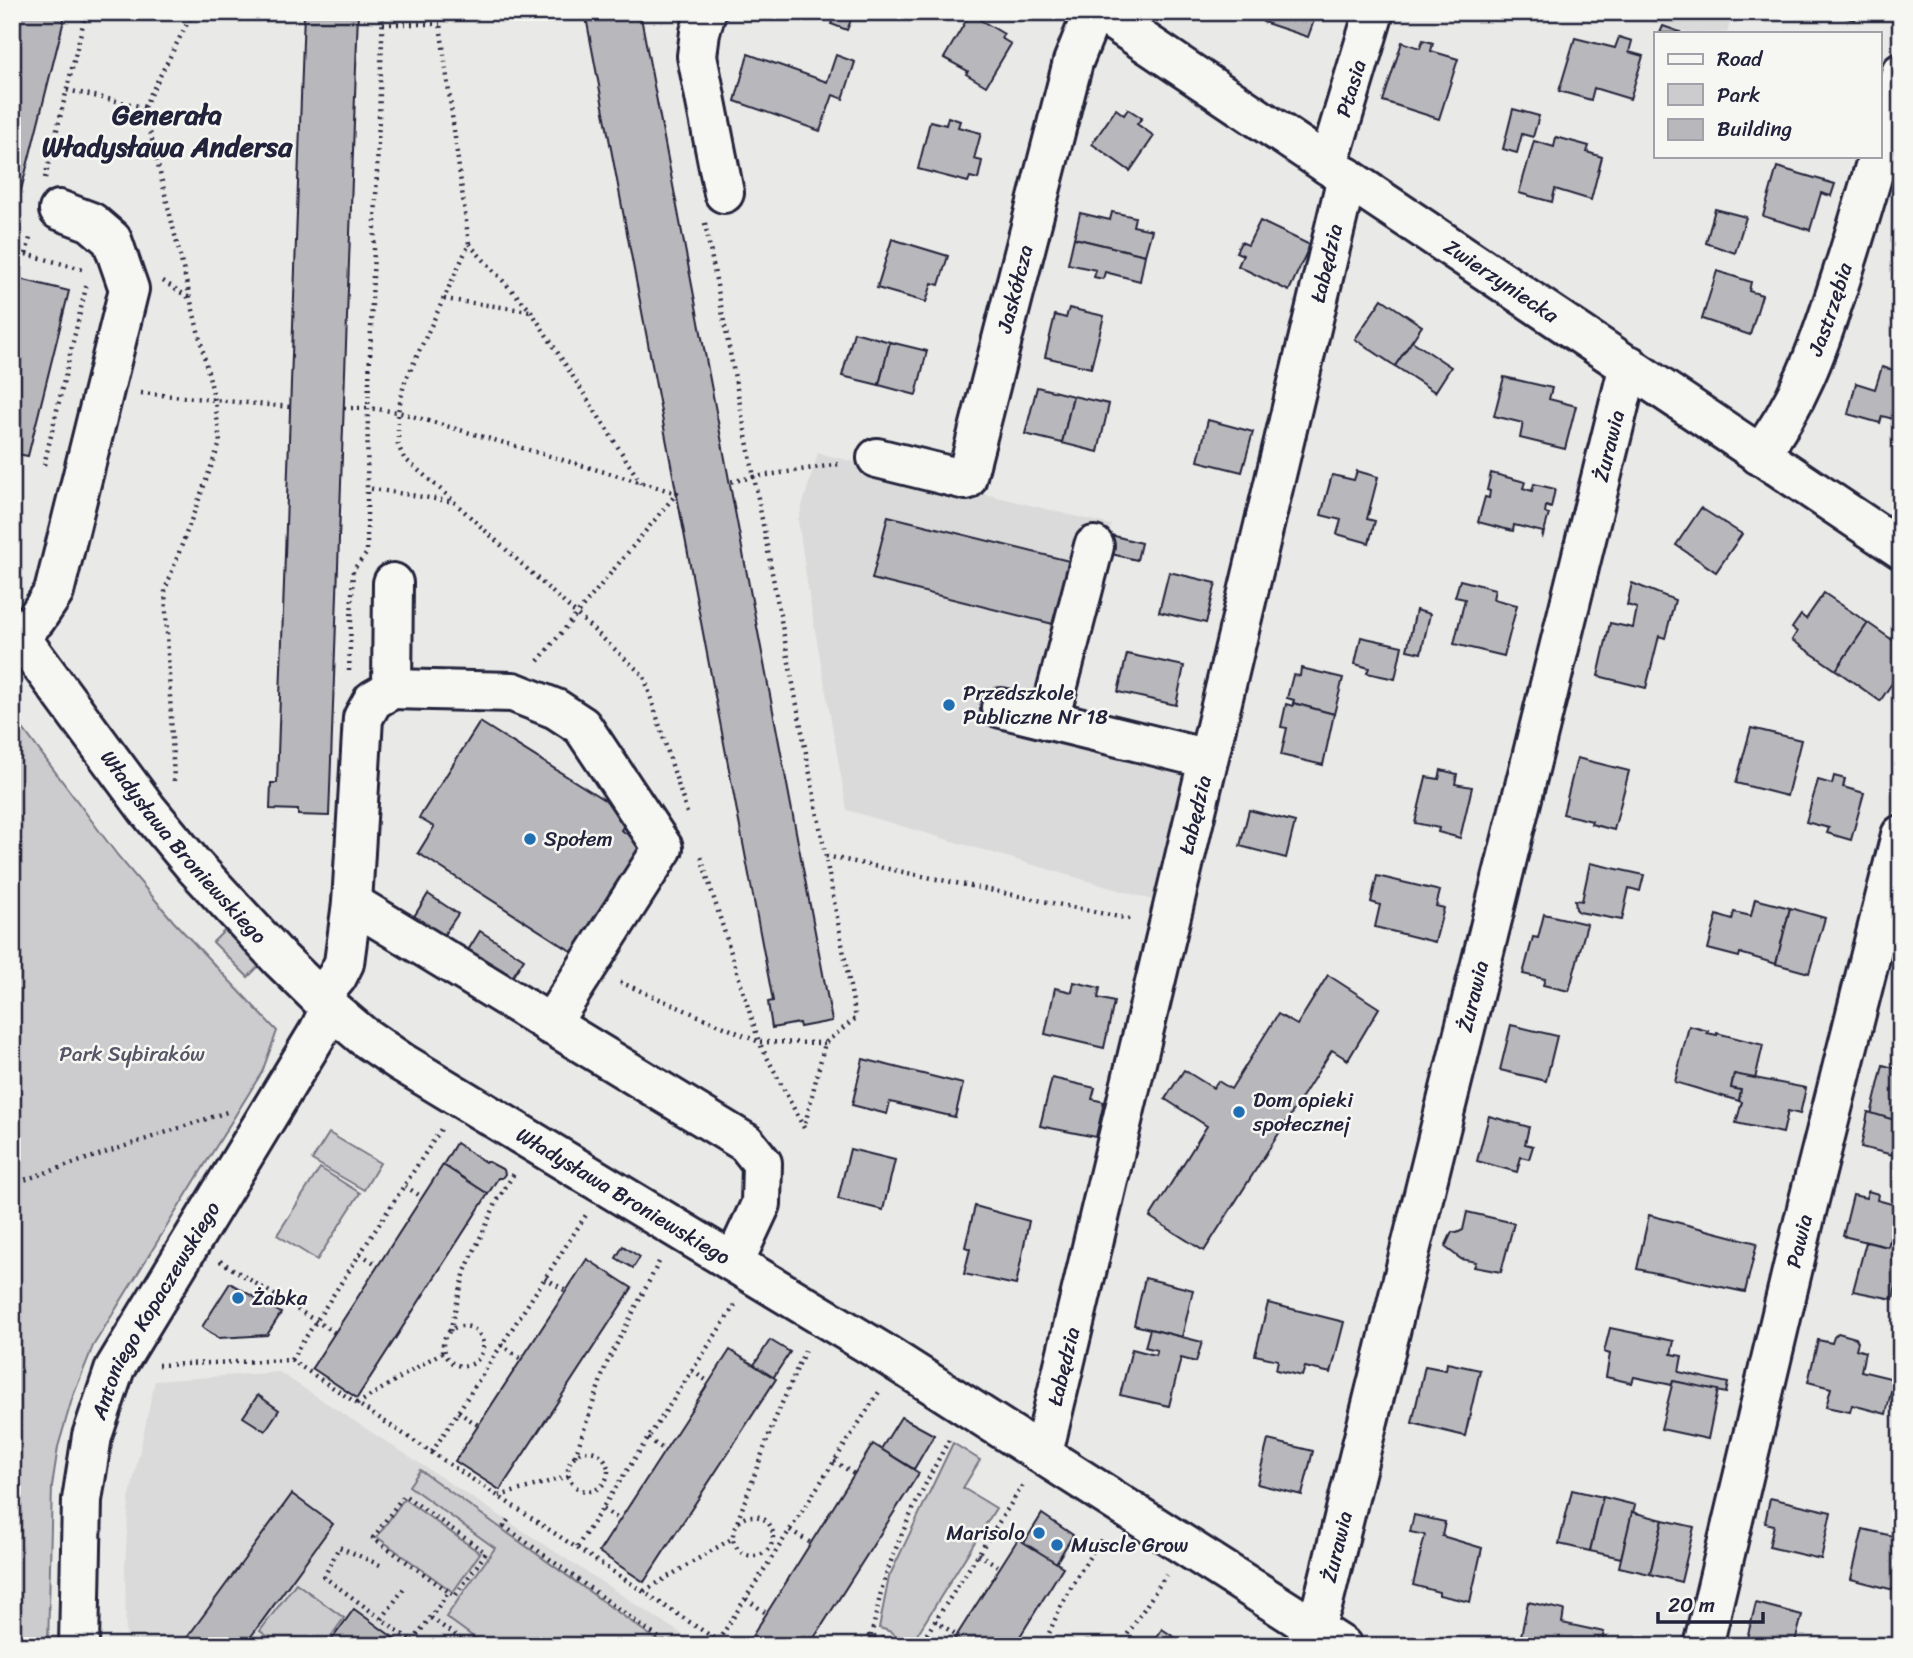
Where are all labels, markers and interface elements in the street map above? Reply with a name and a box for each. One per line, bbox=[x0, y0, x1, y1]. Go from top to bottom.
legend bbox=[1654, 32, 1882, 158]
text: Road bbox=[1717, 40, 1764, 78]
street label: Ptasia bbox=[1324, 54, 1378, 122]
text: Park bbox=[1717, 76, 1760, 114]
district label: Generała Władysława Andersa bbox=[42, 90, 293, 171]
text: Building bbox=[1717, 110, 1793, 148]
street label: Łabędzia bbox=[1299, 220, 1354, 307]
street label: Zwierzyniecka bbox=[1436, 228, 1567, 334]
street label: Jaskółcza bbox=[985, 240, 1045, 338]
street label: Jastrzębia bbox=[1796, 257, 1864, 363]
street label: Żurawia bbox=[1582, 406, 1636, 486]
place label: Przedszkole Publiczne Nr 18 bbox=[963, 674, 1108, 736]
marker: Przedszkole Publiczne Nr 18 bbox=[941, 697, 957, 713]
street label: Władysława Broniewskiego bbox=[90, 741, 277, 953]
street label: Łabędzia bbox=[1167, 771, 1223, 858]
place label: Społem bbox=[544, 820, 613, 858]
marker: Społem bbox=[522, 831, 538, 847]
street label: Żurawia bbox=[1446, 956, 1500, 1036]
park label: Park Sybiraków bbox=[59, 1035, 205, 1073]
place label: Dom opieki społecznej bbox=[1252, 1081, 1354, 1143]
marker: Dom opieki społecznej bbox=[1231, 1104, 1247, 1120]
street label: Władysława Broniewskiego bbox=[509, 1117, 738, 1276]
street label: Antoniego Kopaczewskiego bbox=[80, 1193, 231, 1426]
street label: Pawia bbox=[1774, 1210, 1824, 1272]
place label: Żabka bbox=[252, 1279, 308, 1317]
marker: Żabka bbox=[230, 1290, 246, 1306]
street label: Łabędzia bbox=[1036, 1323, 1091, 1410]
street label: Żurawia bbox=[1310, 1506, 1364, 1587]
place label: Marisolo bbox=[946, 1514, 1025, 1552]
marker: Marisolo bbox=[1031, 1525, 1047, 1541]
place label: Muscle Grow bbox=[1071, 1526, 1189, 1564]
marker: Muscle Grow bbox=[1049, 1537, 1065, 1553]
scale bar bbox=[1658, 1581, 1762, 1625]
text: 20 m bbox=[1668, 1586, 1715, 1624]

